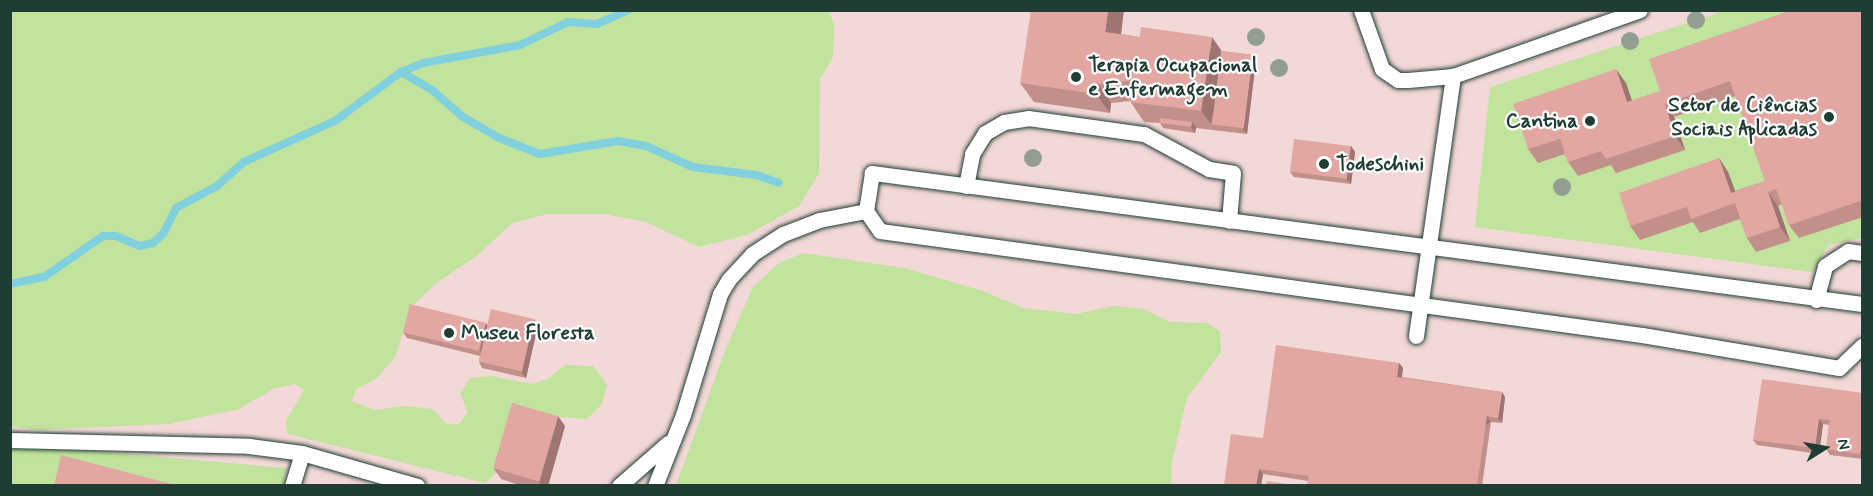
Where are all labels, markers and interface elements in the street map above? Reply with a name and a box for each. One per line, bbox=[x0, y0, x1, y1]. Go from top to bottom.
place label: Terapia Ocupacional e Enfermagem bbox=[1088, 52, 1256, 102]
marker: Terapia Ocupacional e Enfermagem bbox=[1069, 70, 1083, 84]
place label: Setor de Ciências Sociais Aplicadas bbox=[1665, 92, 1817, 142]
place label: Cantina bbox=[1506, 108, 1578, 134]
marker: Setor de Ciências Sociais Aplicadas bbox=[1822, 110, 1836, 124]
marker: Cantina bbox=[1583, 114, 1597, 128]
place label: Todeschini bbox=[1336, 151, 1424, 177]
marker: Todeschini bbox=[1317, 157, 1331, 171]
place label: Museu Floresta bbox=[461, 320, 595, 346]
marker: Museu Floresta bbox=[442, 326, 456, 340]
north arrow bbox=[1795, 418, 1855, 478]
text: N bbox=[1832, 437, 1854, 452]

